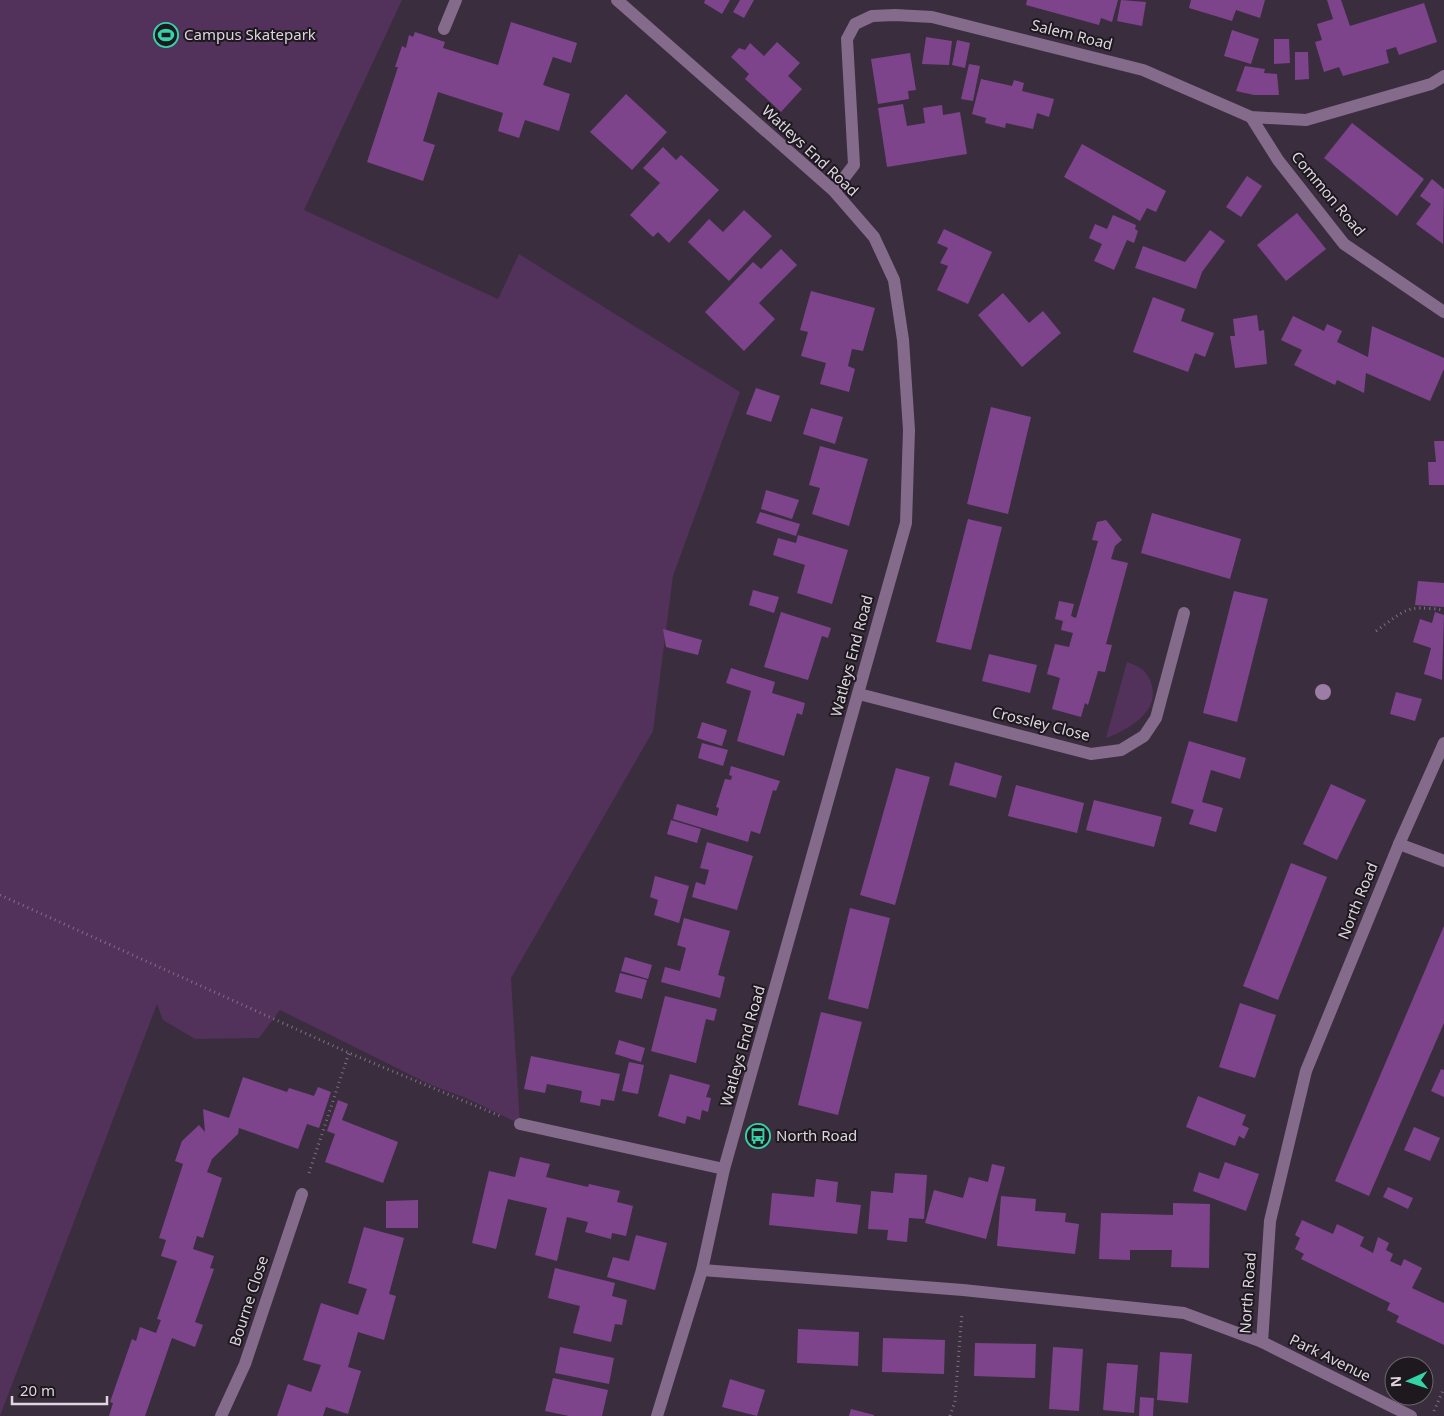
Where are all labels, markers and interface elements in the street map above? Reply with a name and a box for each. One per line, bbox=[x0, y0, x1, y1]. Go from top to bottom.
street label: Salem Road bbox=[1030, 14, 1115, 54]
sports icon: Campus Skatepark bbox=[153, 22, 179, 48]
place label: Campus Skatepark bbox=[184, 24, 316, 44]
street label: Watleys End Road bbox=[758, 100, 863, 200]
street label: Common Road bbox=[1287, 147, 1370, 240]
street label: Watleys End Road bbox=[825, 593, 877, 719]
street label: Crossley Close bbox=[990, 701, 1092, 745]
street label: North Road bbox=[1333, 859, 1382, 942]
street label: Watleys End Road bbox=[715, 983, 769, 1109]
bus stop icon: North Road bbox=[745, 1123, 771, 1149]
place label: North Road bbox=[776, 1125, 857, 1145]
street label: North Road bbox=[1234, 1252, 1260, 1334]
street label: Bourne Close bbox=[224, 1253, 272, 1348]
street label: Park Avenue bbox=[1286, 1329, 1374, 1385]
north arrow bbox=[1384, 1356, 1434, 1406]
scale bar bbox=[12, 1374, 108, 1406]
text: N bbox=[1386, 1376, 1405, 1388]
text: 20 m bbox=[20, 1380, 55, 1400]

